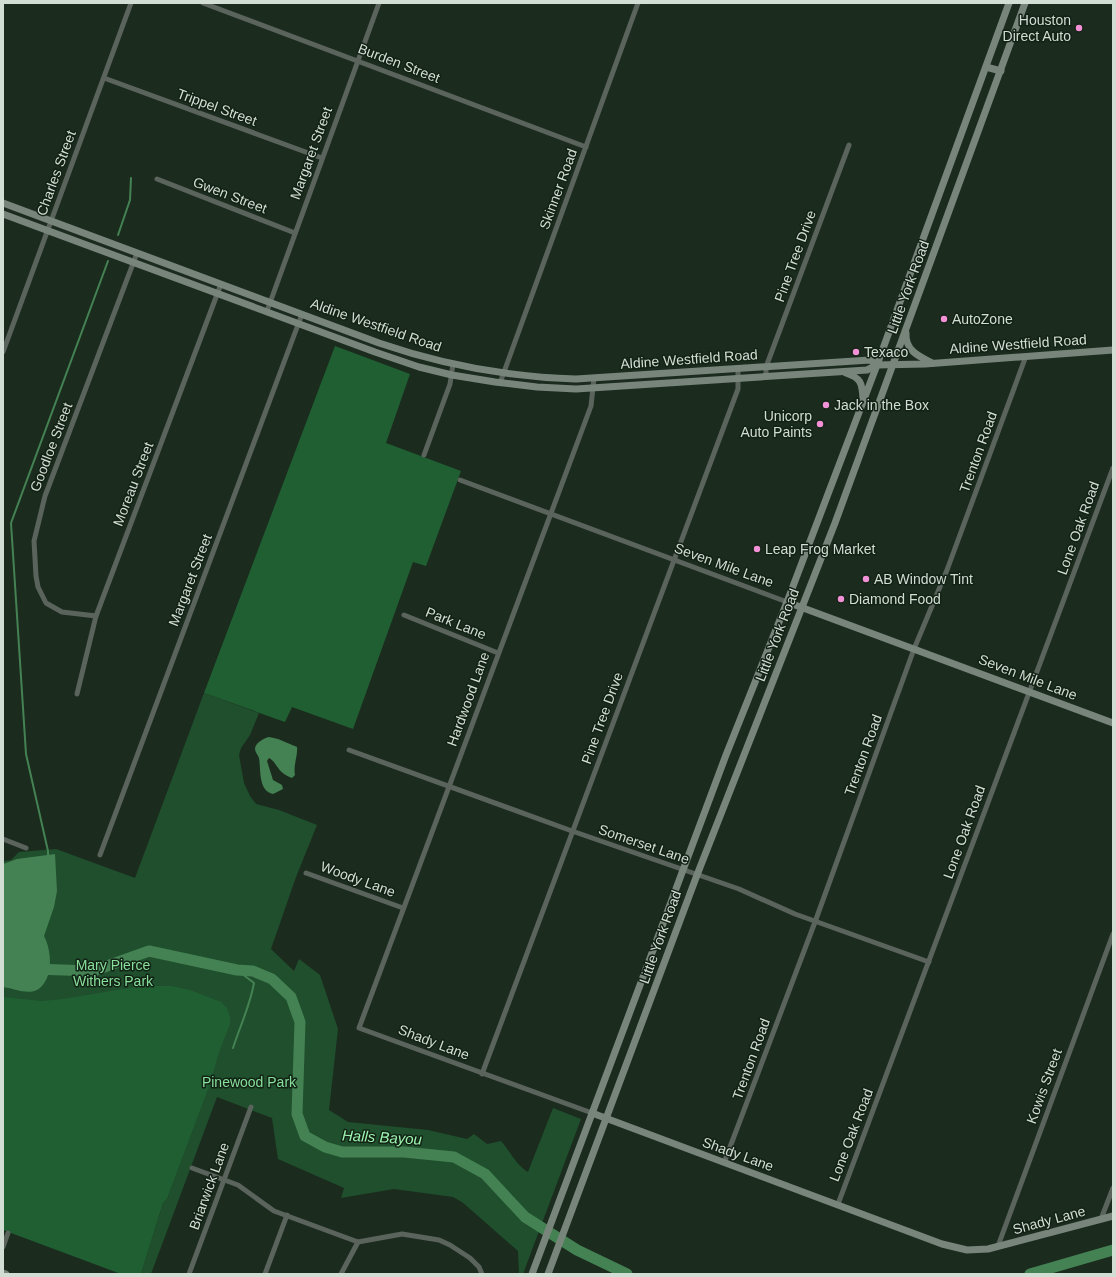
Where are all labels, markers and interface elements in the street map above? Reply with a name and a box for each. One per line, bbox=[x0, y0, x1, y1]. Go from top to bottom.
place label: Houston Direct Auto bbox=[1003, 12, 1071, 44]
marker: Houston Direct Auto bbox=[1074, 23, 1084, 33]
street label: Burden Street bbox=[356, 40, 442, 86]
street label: Trippel Street bbox=[175, 85, 259, 129]
street label: Margaret Street bbox=[287, 104, 335, 201]
street label: Charles Street bbox=[33, 128, 79, 218]
street label: Skinner Road bbox=[536, 146, 580, 232]
street label: Gwen Street bbox=[191, 174, 269, 216]
street label: Pine Tree Drive bbox=[771, 208, 819, 304]
street label: Little York Road bbox=[884, 238, 932, 336]
street label: Aldine Westfield Road bbox=[308, 295, 444, 355]
place label: AutoZone bbox=[952, 311, 1013, 327]
marker: AutoZone bbox=[939, 314, 949, 324]
street label: Aldine Westfield Road bbox=[949, 331, 1087, 357]
place label: Texaco bbox=[864, 344, 909, 360]
street label: Aldine Westfield Road bbox=[620, 346, 758, 372]
marker: Texaco bbox=[851, 347, 861, 357]
place label: Jack in the Box bbox=[834, 397, 929, 413]
street label: Goodloe Street bbox=[27, 400, 75, 494]
marker: Jack in the Box bbox=[821, 400, 831, 410]
place label: Unicorp Auto Paints bbox=[740, 408, 812, 440]
street label: Trenton Road bbox=[956, 409, 1000, 495]
marker: Unicorp Auto Paints bbox=[815, 419, 825, 429]
street label: Moreau Street bbox=[110, 440, 156, 528]
street label: Lone Oak Road bbox=[1054, 479, 1102, 577]
street label: Margaret Street bbox=[165, 532, 215, 628]
street label: Seven Mile Lane bbox=[672, 540, 776, 590]
place label: Leap Frog Market bbox=[765, 541, 876, 557]
marker: Leap Frog Market bbox=[752, 544, 762, 554]
place label: AB Window Tint bbox=[874, 571, 973, 587]
marker: AB Window Tint bbox=[861, 574, 871, 584]
street label: Little York Road bbox=[752, 586, 802, 684]
place label: Diamond Food bbox=[849, 591, 941, 607]
marker: Diamond Food bbox=[836, 594, 846, 604]
street label: Park Lane bbox=[423, 604, 489, 642]
street label: Hardwood Lane bbox=[444, 650, 492, 748]
street label: Seven Mile Lane bbox=[976, 651, 1080, 703]
street label: Pine Tree Drive bbox=[578, 670, 626, 766]
street label: Trenton Road bbox=[841, 712, 885, 798]
street label: Lone Oak Road bbox=[940, 783, 988, 881]
street label: Somerset Lane bbox=[597, 821, 692, 867]
street label: Woody Lane bbox=[318, 858, 398, 900]
street label: Little York Road bbox=[636, 888, 684, 986]
park label: Mary Pierce Withers Park bbox=[73, 957, 154, 989]
street label: Trenton Road bbox=[729, 1016, 773, 1102]
street label: Shady Lane bbox=[396, 1021, 472, 1063]
street label: Kowis Street bbox=[1023, 1046, 1065, 1126]
park label: Pinewood Park bbox=[202, 1074, 297, 1090]
street label: Lone Oak Road bbox=[826, 1086, 876, 1184]
water label: Halls Bayou bbox=[342, 1126, 423, 1148]
street label: Shady Lane bbox=[700, 1134, 776, 1174]
street label: Briarwick Lane bbox=[186, 1140, 232, 1232]
street label: Shady Lane bbox=[1011, 1203, 1087, 1237]

